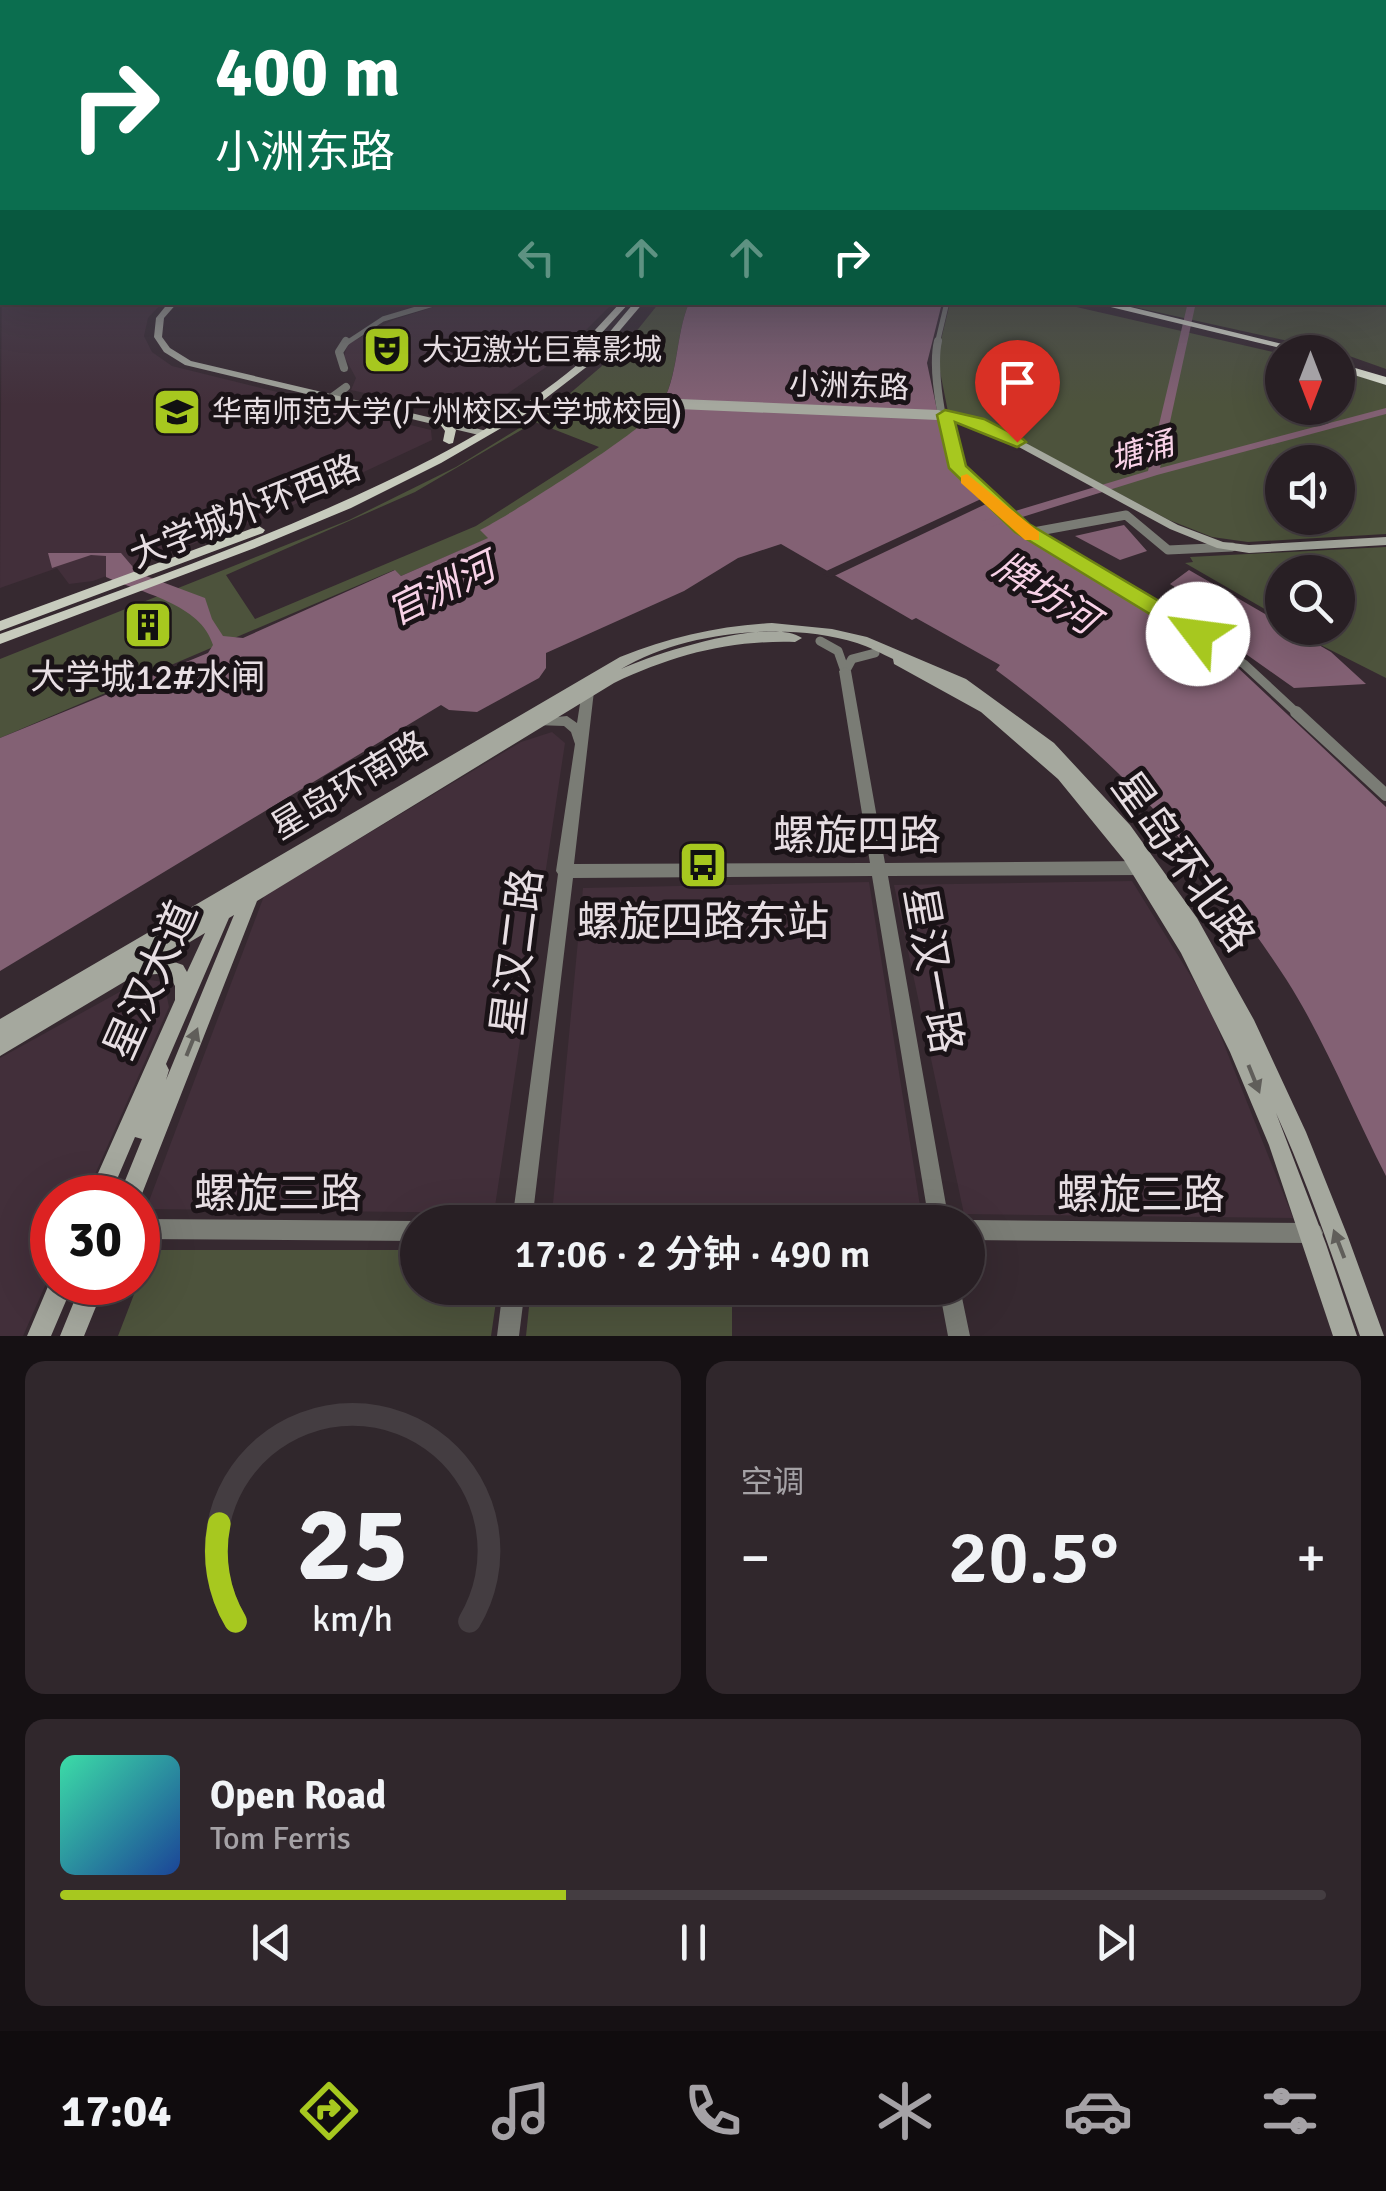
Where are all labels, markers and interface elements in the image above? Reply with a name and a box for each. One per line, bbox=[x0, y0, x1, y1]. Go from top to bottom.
text: 400 m bbox=[215, 29, 400, 115]
icon: right bbox=[50, 40, 180, 170]
text: 小洲东路 bbox=[215, 125, 395, 180]
icon: left bbox=[509, 230, 564, 285]
icon: ahead bbox=[614, 230, 669, 285]
icon: ahead bbox=[719, 230, 774, 285]
icon: right bbox=[824, 230, 879, 285]
theatre icon: 大迈激光巨幕影城 bbox=[361, 324, 413, 376]
place label: 大迈激光巨幕影城 bbox=[422, 332, 662, 369]
north arrow bbox=[1265, 335, 1355, 425]
map controls bbox=[1265, 335, 1355, 645]
pin bbox=[975, 340, 1060, 443]
icon: arrive bbox=[990, 355, 1045, 410]
street label: 小洲东路 bbox=[788, 366, 910, 407]
school or university icon: 华南师范大学(广州校区大学城校园) bbox=[151, 386, 203, 438]
place label: 华南师范大学(广州校区大学城校园) bbox=[212, 394, 682, 431]
water label: 塘涌 bbox=[1106, 423, 1181, 479]
button: sound bbox=[1265, 445, 1355, 535]
street label: 大学城外环西路 bbox=[124, 446, 367, 577]
water label: 官洲河 bbox=[380, 540, 509, 636]
water label: 牌坊河 bbox=[985, 543, 1112, 648]
button: search bbox=[1265, 555, 1355, 645]
position arrow bbox=[1146, 582, 1250, 686]
building icon: 大学城12#水闸 bbox=[122, 599, 174, 651]
place label: 大学城12#水闸 bbox=[30, 656, 266, 699]
street label: 星岛环南路 bbox=[263, 722, 435, 849]
street label: 星岛环北路 bbox=[1100, 762, 1265, 962]
street label: 螺旋四路 bbox=[773, 811, 941, 862]
bus stop icon: 螺旋四路东站 bbox=[677, 839, 729, 891]
street label: 星汉二路 bbox=[482, 866, 553, 1039]
street label: 星汉一路 bbox=[893, 883, 972, 1057]
street label: 星汉大道 bbox=[94, 893, 209, 1068]
place label: 螺旋四路东站 bbox=[577, 897, 829, 948]
one-way arrow bbox=[184, 1027, 200, 1057]
one-way arrow bbox=[1246, 1064, 1262, 1094]
street label: 螺旋三路 bbox=[194, 1169, 362, 1220]
street label: 螺旋三路 bbox=[1057, 1170, 1225, 1221]
speed limit sign: 30 bbox=[30, 1175, 160, 1305]
one-way arrow bbox=[1331, 1229, 1346, 1259]
text: 17:06 · 2 分钟 · 490 m bbox=[515, 1231, 870, 1278]
text: 空调 bbox=[741, 1463, 805, 1502]
text: 25 bbox=[297, 1481, 409, 1609]
text: 20.5° bbox=[948, 1511, 1119, 1604]
text: − bbox=[741, 1524, 770, 1592]
text: + bbox=[1296, 1524, 1326, 1592]
text: km/h bbox=[312, 1597, 393, 1641]
text: Open Road bbox=[210, 1772, 386, 1819]
text: Tom Ferris bbox=[210, 1819, 351, 1858]
icon: previous bbox=[244, 1915, 299, 1970]
icon: pause bbox=[666, 1915, 721, 1970]
icon: next bbox=[1088, 1915, 1143, 1970]
icon: directions bbox=[294, 2076, 364, 2146]
icon: music bbox=[486, 2076, 556, 2146]
icon: phone bbox=[678, 2076, 748, 2146]
icon: climate bbox=[870, 2076, 940, 2146]
icon: car bbox=[1063, 2076, 1133, 2146]
icon: filters bbox=[1255, 2076, 1325, 2146]
text: 17:04 bbox=[61, 2084, 172, 2139]

